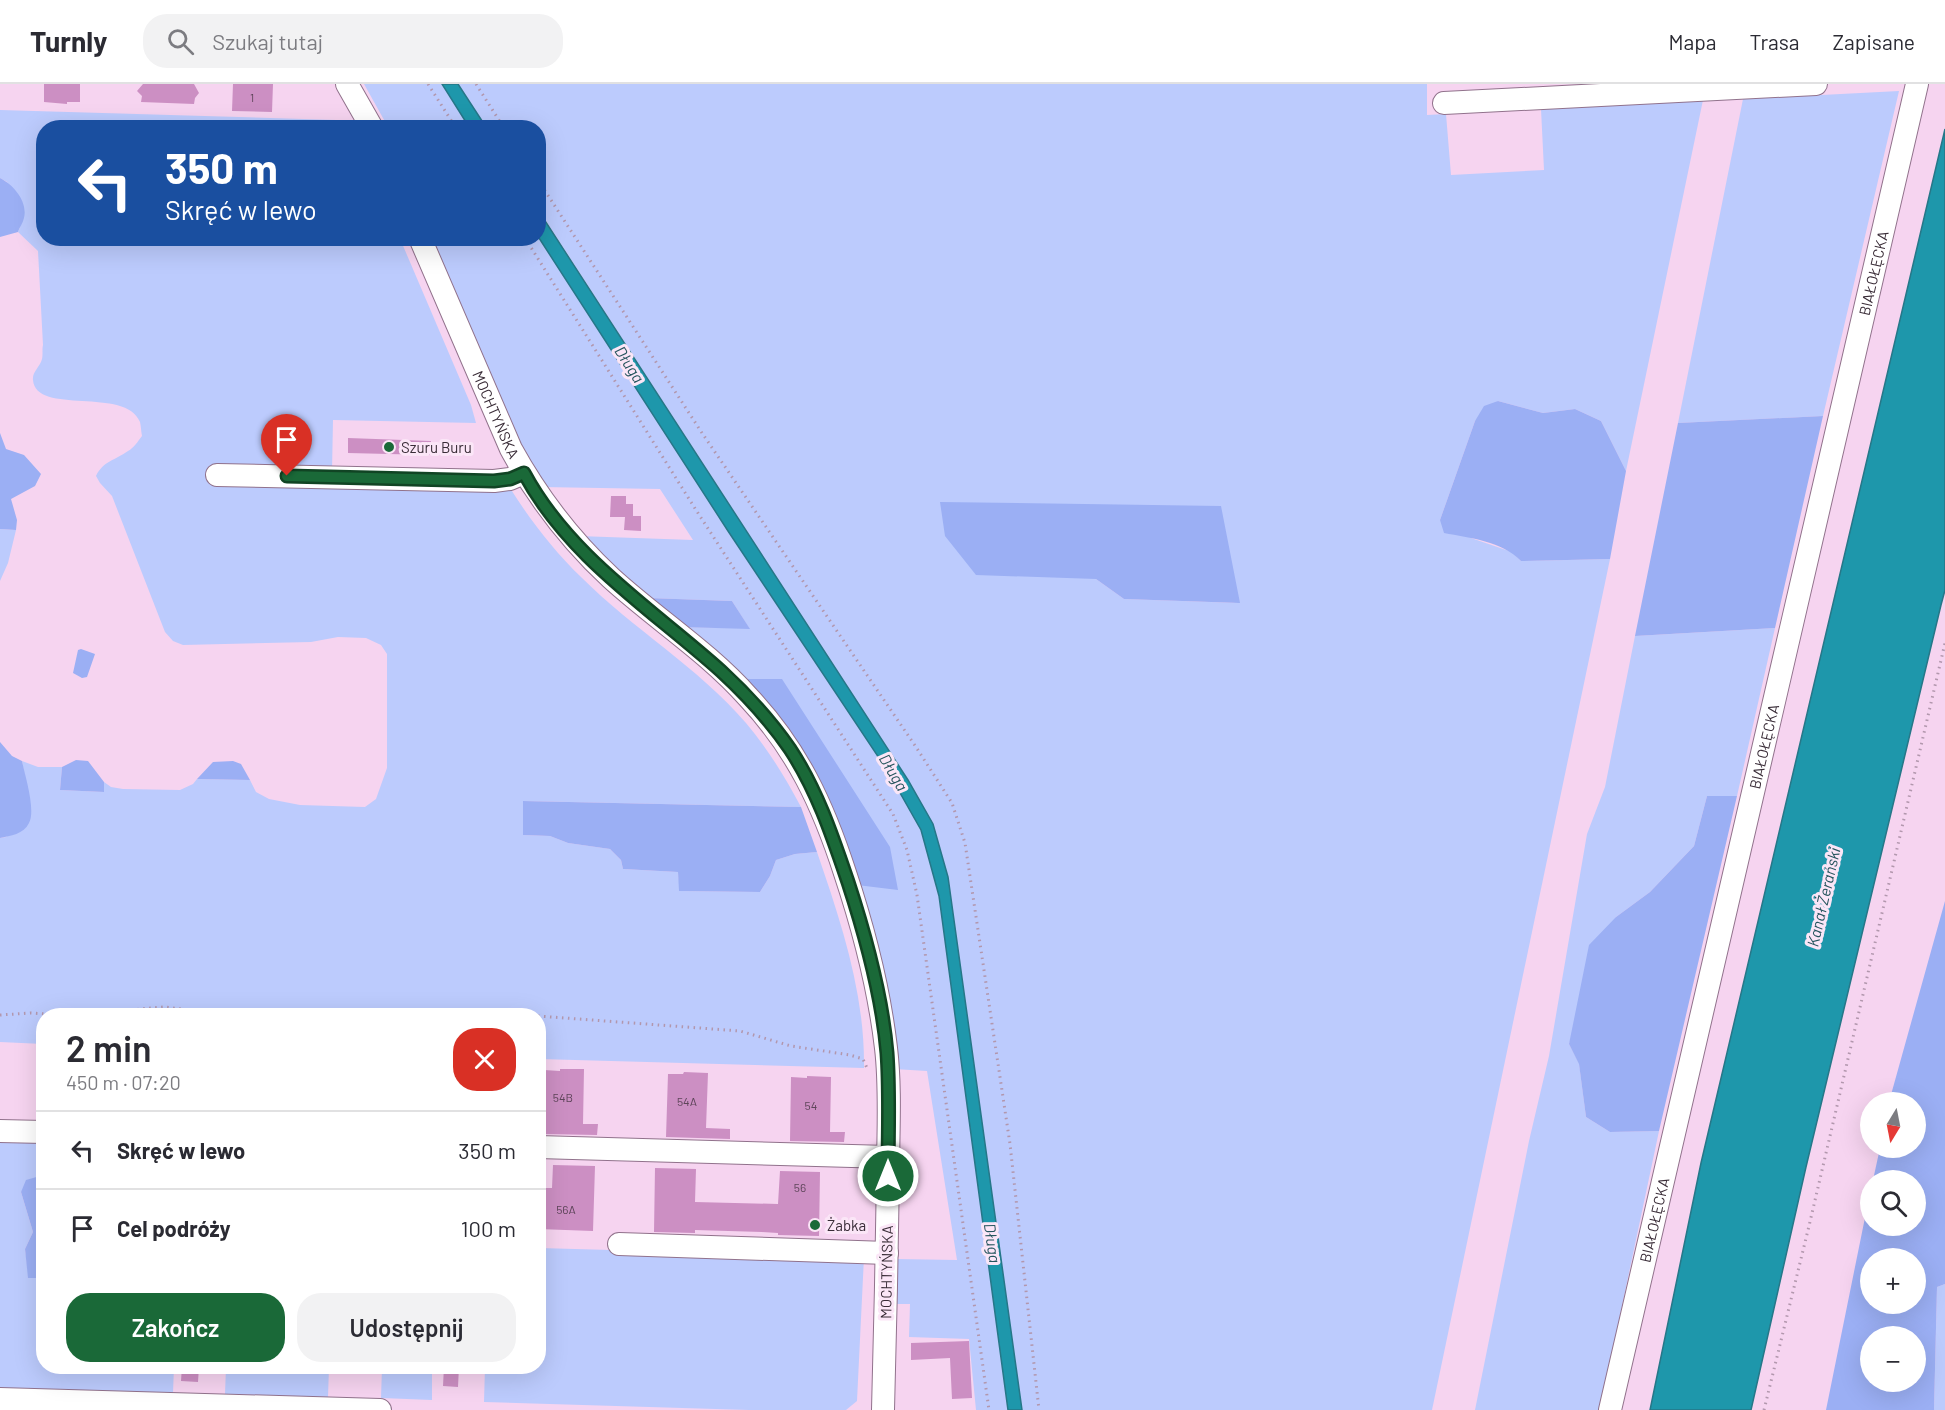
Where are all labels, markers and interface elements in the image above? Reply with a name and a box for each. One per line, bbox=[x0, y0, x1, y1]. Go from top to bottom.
search box bbox=[143, 14, 563, 68]
text: Turnly bbox=[30, 24, 107, 58]
icon: search bbox=[164, 25, 197, 58]
text: Szukaj tutaj bbox=[212, 28, 323, 54]
text: Mapa bbox=[1669, 29, 1717, 54]
text: Trasa bbox=[1750, 29, 1800, 54]
text: Zapisane bbox=[1833, 29, 1915, 54]
house number: 1 bbox=[250, 90, 254, 104]
text: 350 m bbox=[165, 142, 278, 192]
icon: left bbox=[66, 144, 144, 222]
text: Skręć w lewo bbox=[165, 193, 317, 225]
street label: BIAŁOŁĘCKA bbox=[1855, 229, 1892, 317]
water label: Długa bbox=[611, 342, 649, 386]
street label: MOCHTYŃSKA bbox=[469, 368, 523, 461]
pin bbox=[261, 414, 312, 476]
icon: arrive bbox=[270, 423, 303, 456]
place label: Szuru Buru bbox=[401, 438, 472, 456]
marker: Szuru Buru bbox=[382, 440, 396, 454]
street label: BIAŁOŁĘCKA bbox=[1745, 702, 1782, 791]
water label: Długa bbox=[876, 750, 912, 794]
water label: Kanał Żerański bbox=[1802, 845, 1844, 948]
text: 2 min bbox=[66, 1026, 152, 1069]
button: close bbox=[453, 1028, 516, 1091]
text: 450 m · 07:20 bbox=[66, 1070, 181, 1094]
house number: 54B bbox=[553, 1090, 573, 1104]
north arrow bbox=[1860, 1092, 1926, 1158]
map controls bbox=[1860, 1092, 1926, 1392]
house number: 54A bbox=[677, 1094, 697, 1108]
house number: 54 bbox=[805, 1098, 817, 1112]
icon: left bbox=[66, 1134, 99, 1167]
text: Skręć w lewo bbox=[117, 1137, 245, 1163]
text: 350 m bbox=[458, 1137, 516, 1163]
position arrow bbox=[856, 1144, 920, 1208]
button: search bbox=[1860, 1170, 1926, 1236]
street label: BIAŁOŁĘCKA bbox=[1635, 1176, 1673, 1264]
house number: 56 bbox=[794, 1180, 806, 1194]
house number: 56A bbox=[556, 1202, 576, 1216]
icon: arrive bbox=[66, 1212, 99, 1245]
text: Cel podróży bbox=[117, 1215, 231, 1241]
text: 100 m bbox=[461, 1215, 516, 1241]
place label: Żabka bbox=[827, 1216, 866, 1234]
marker: Żabka bbox=[808, 1218, 822, 1232]
water label: Długa bbox=[981, 1222, 1005, 1264]
street label: MOCHTYŃSKA bbox=[876, 1225, 896, 1319]
button: + bbox=[1860, 1248, 1926, 1314]
button: Zakończ bbox=[66, 1293, 285, 1362]
button: Udostępnij bbox=[297, 1293, 516, 1362]
button: − bbox=[1860, 1326, 1926, 1392]

